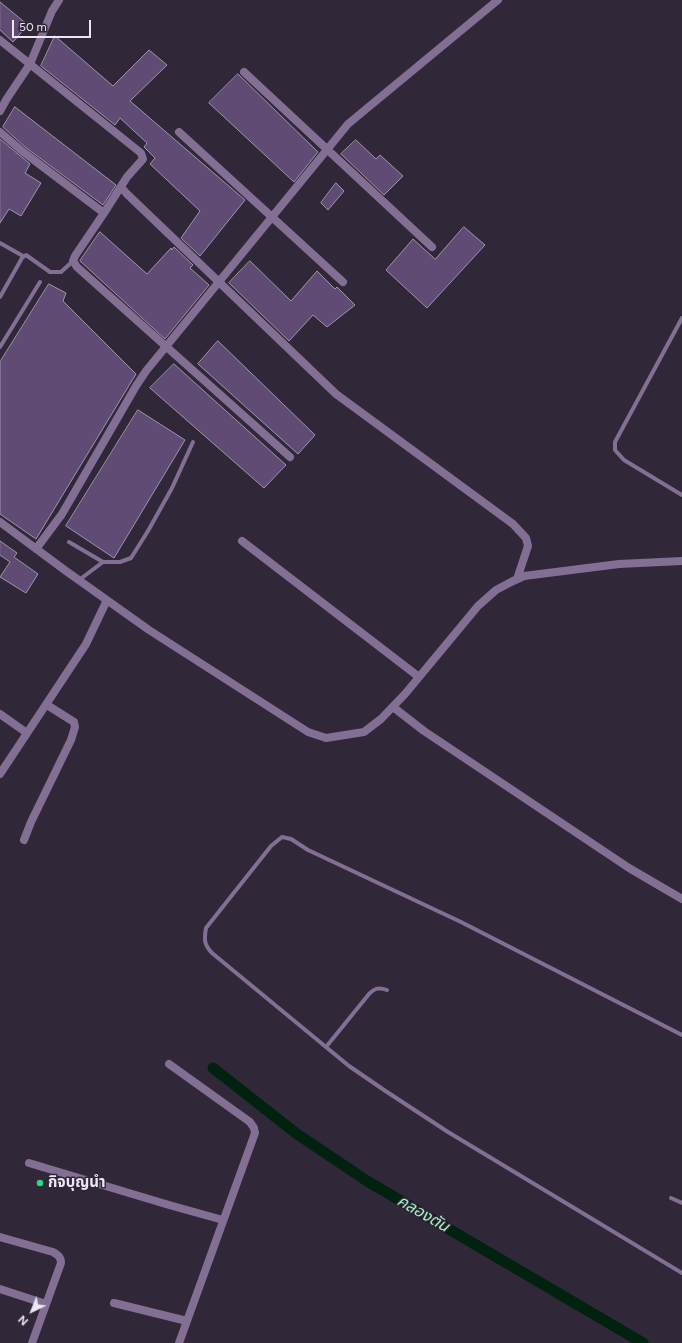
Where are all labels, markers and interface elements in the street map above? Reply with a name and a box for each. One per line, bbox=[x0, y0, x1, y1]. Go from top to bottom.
scale bar bbox=[14, 12, 93, 38]
text: 50 m bbox=[19, 20, 47, 34]
place label: กิจบุญนำ bbox=[48, 1174, 106, 1192]
marker: กิจบุญนำ bbox=[35, 1178, 45, 1188]
water label: คลองตัน bbox=[394, 1192, 452, 1236]
north arrow bbox=[12, 1291, 52, 1331]
text: N bbox=[16, 1312, 31, 1328]

